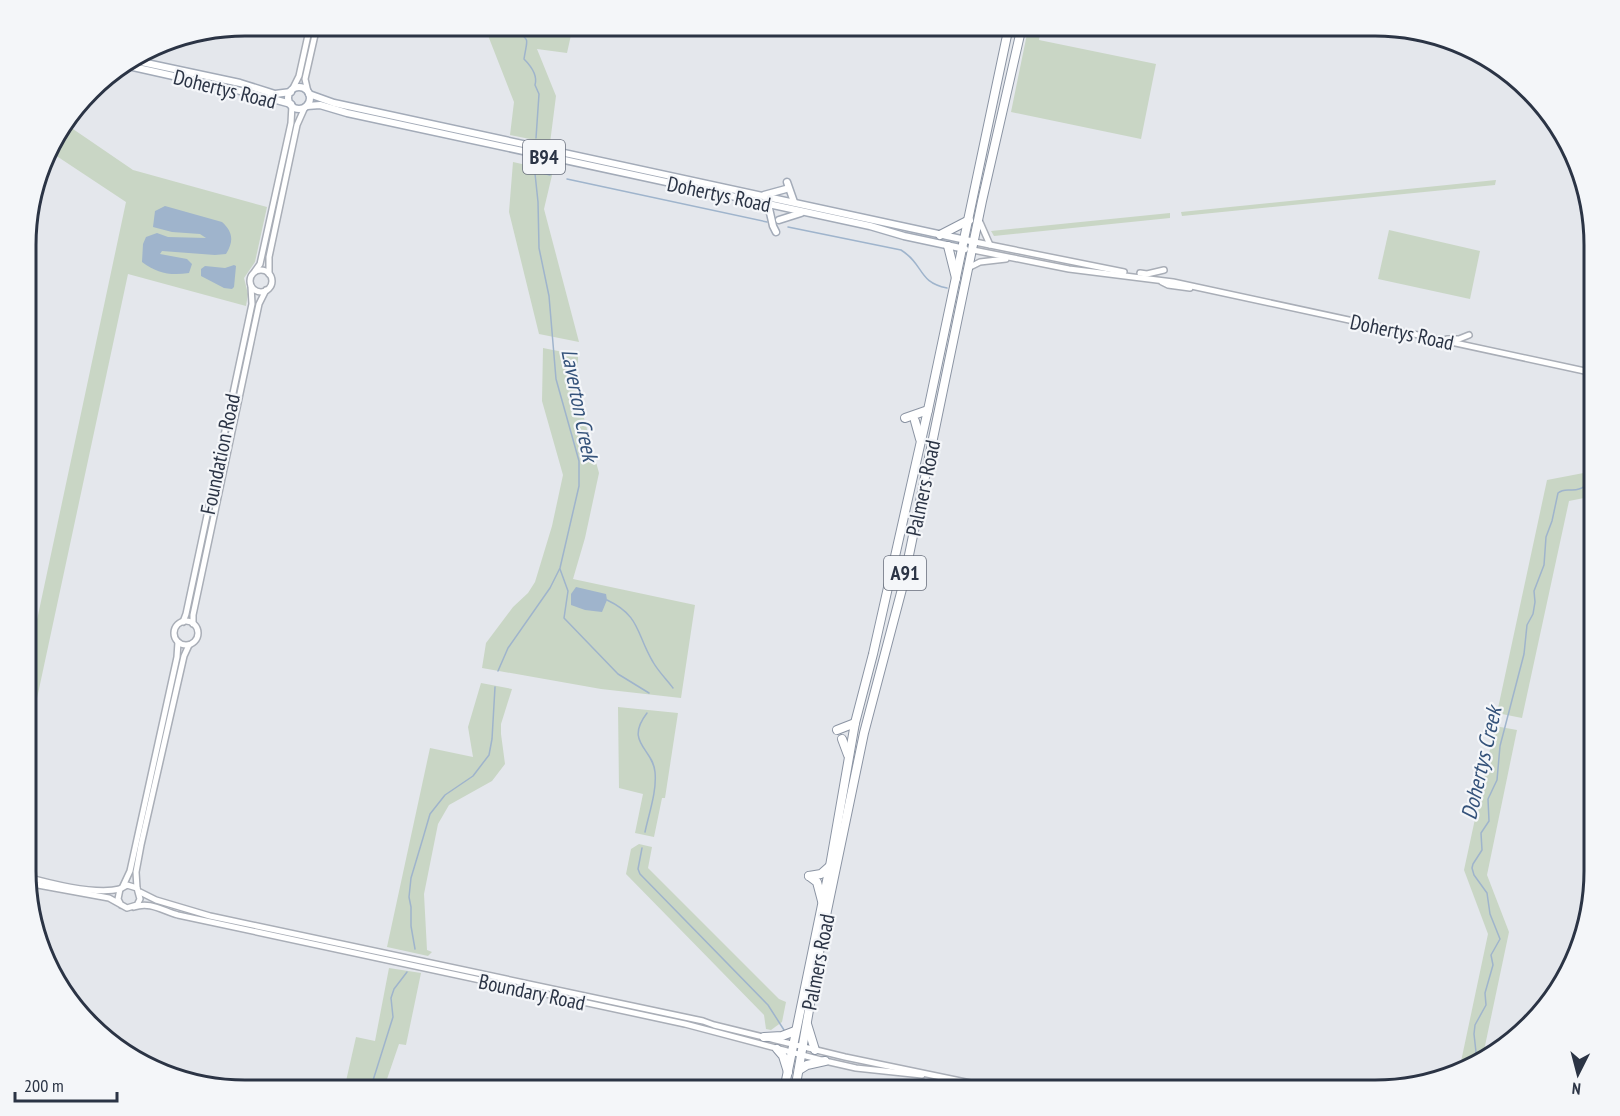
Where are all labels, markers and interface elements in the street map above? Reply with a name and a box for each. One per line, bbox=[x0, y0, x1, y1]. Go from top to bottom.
street label: Dohertys Road bbox=[171, 63, 279, 115]
road number: B94 bbox=[523, 140, 565, 174]
street label: Dohertys Road bbox=[665, 170, 773, 218]
street label: Dohertys Road bbox=[1348, 308, 1456, 356]
water label: Laverton Creek bbox=[555, 346, 605, 466]
street label: Foundation Road bbox=[194, 391, 246, 517]
street label: Palmers Road bbox=[900, 437, 946, 539]
road number: A91 bbox=[884, 556, 926, 590]
water label: Dohertys Creek bbox=[1454, 701, 1508, 822]
street label: Palmers Road bbox=[795, 911, 841, 1013]
street label: Boundary Road bbox=[476, 968, 588, 1016]
north arrow bbox=[1548, 1044, 1608, 1104]
scale bar bbox=[15, 1065, 117, 1103]
text: 200 m bbox=[24, 1074, 64, 1097]
text: N bbox=[1571, 1079, 1582, 1099]

